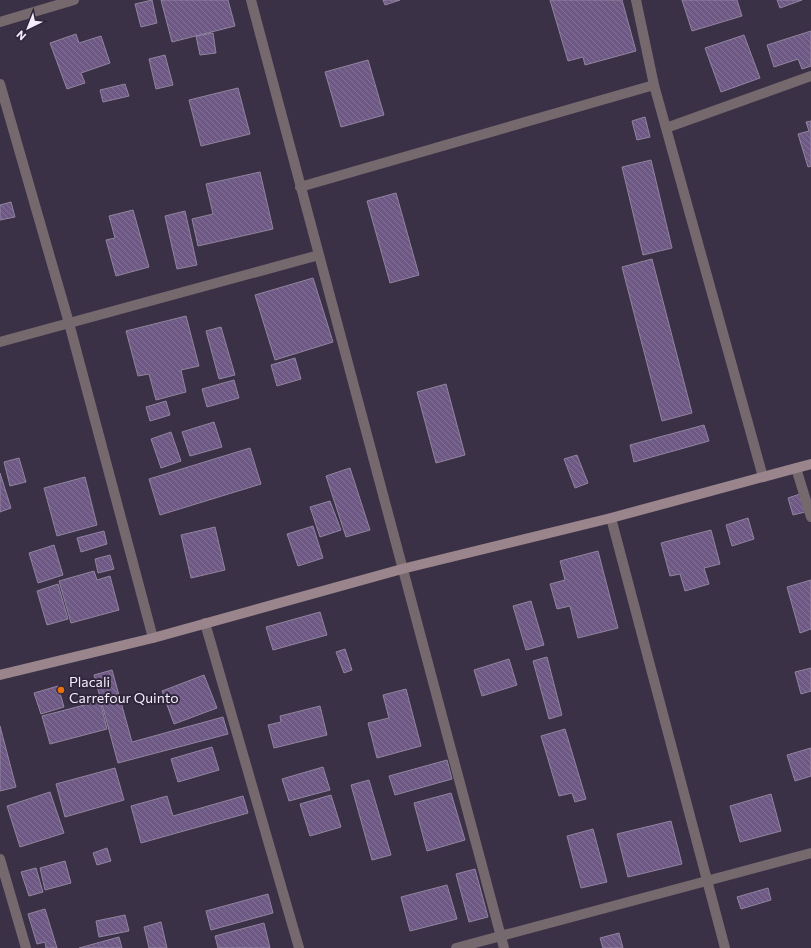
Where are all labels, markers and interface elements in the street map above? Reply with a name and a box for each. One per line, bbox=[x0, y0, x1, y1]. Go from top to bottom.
north arrow bbox=[8, 8, 48, 48]
text: N bbox=[13, 28, 28, 43]
place label: Placali Carrefour Quinto bbox=[69, 673, 179, 706]
marker: Placali Carrefour Quinto bbox=[56, 685, 66, 695]

